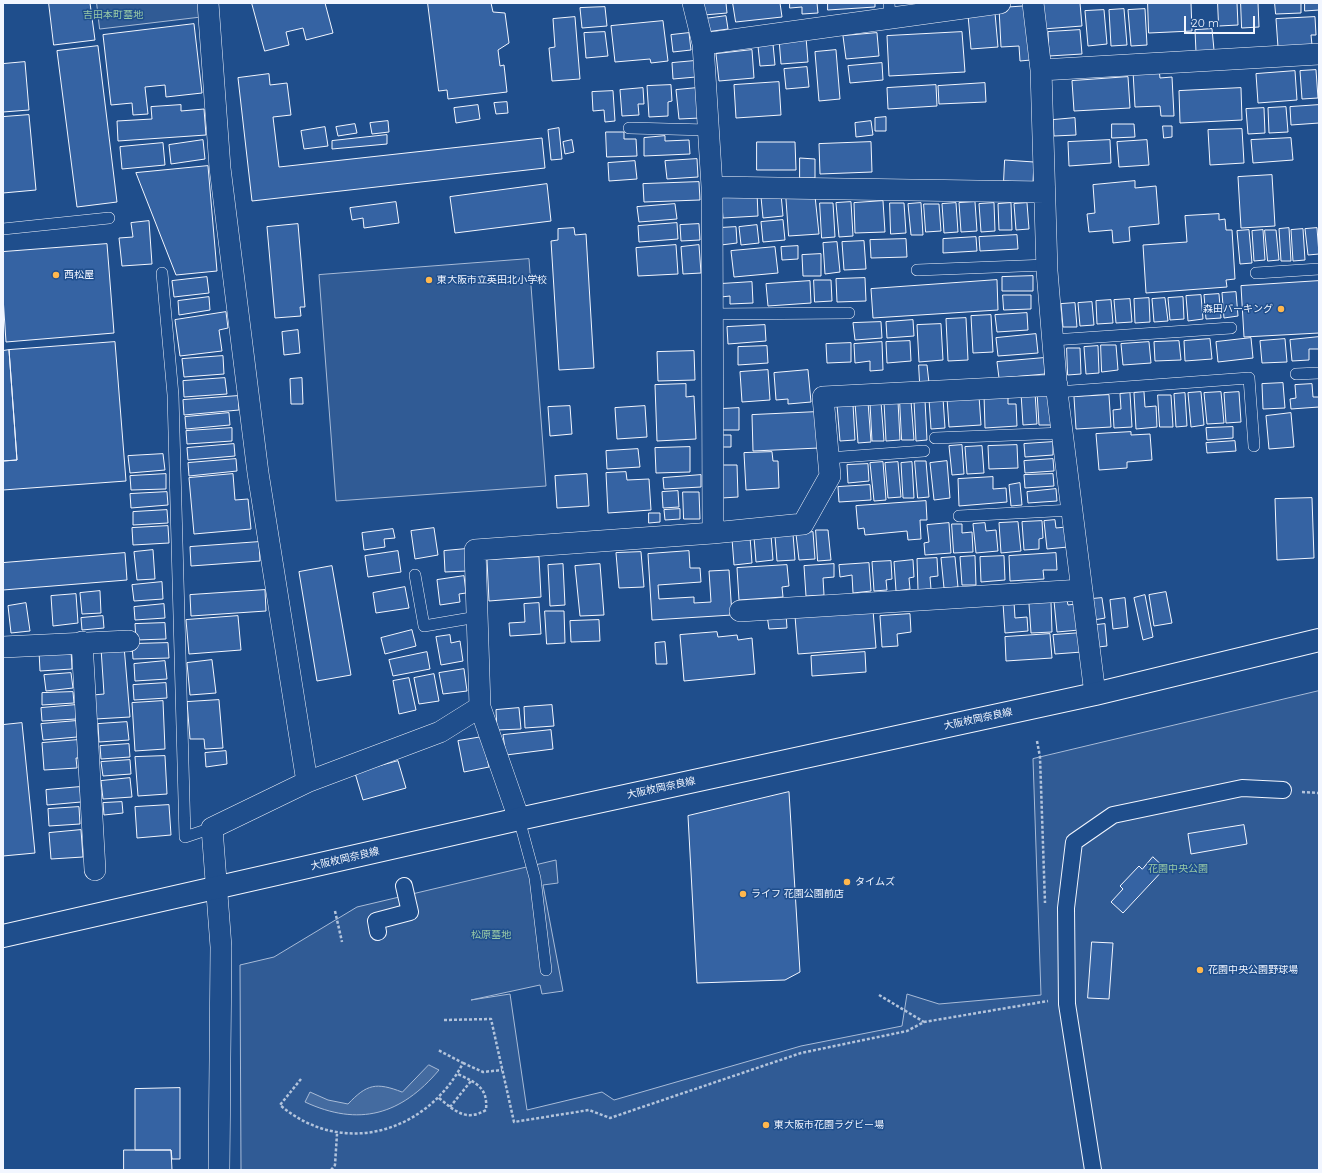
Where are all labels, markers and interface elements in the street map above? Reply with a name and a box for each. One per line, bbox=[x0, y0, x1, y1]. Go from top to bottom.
scale bar bbox=[1186, 8, 1257, 34]
park label: 吉田本町墓地 bbox=[83, 9, 143, 21]
text: 20 m bbox=[1191, 15, 1219, 30]
place label: 西松屋 bbox=[64, 269, 94, 281]
marker: 西松屋 bbox=[51, 270, 61, 280]
place label: 東大阪市立英田北小学校 bbox=[437, 274, 547, 286]
marker: 東大阪市立英田北小学校 bbox=[424, 275, 434, 285]
place label: 森田パーキング bbox=[1203, 303, 1273, 315]
marker: 森田パーキング bbox=[1276, 304, 1286, 314]
street label: 大阪枚岡奈良線 bbox=[943, 706, 1013, 732]
street label: 大阪枚岡奈良線 bbox=[626, 775, 696, 801]
street label: 大阪枚岡奈良線 bbox=[310, 845, 380, 873]
park label: 花園中央公園 bbox=[1148, 863, 1208, 875]
place label: タイムズ bbox=[855, 876, 895, 888]
marker: タイムズ bbox=[842, 877, 852, 887]
place label: ライフ 花園公園前店 bbox=[751, 888, 844, 900]
marker: ライフ 花園公園前店 bbox=[738, 889, 748, 899]
park label: 松原墓地 bbox=[471, 929, 511, 941]
place label: 花園中央公園野球場 bbox=[1208, 964, 1298, 976]
marker: 花園中央公園野球場 bbox=[1195, 965, 1205, 975]
place label: 東大阪市花園ラグビー場 bbox=[774, 1119, 884, 1131]
marker: 東大阪市花園ラグビー場 bbox=[761, 1120, 771, 1130]

